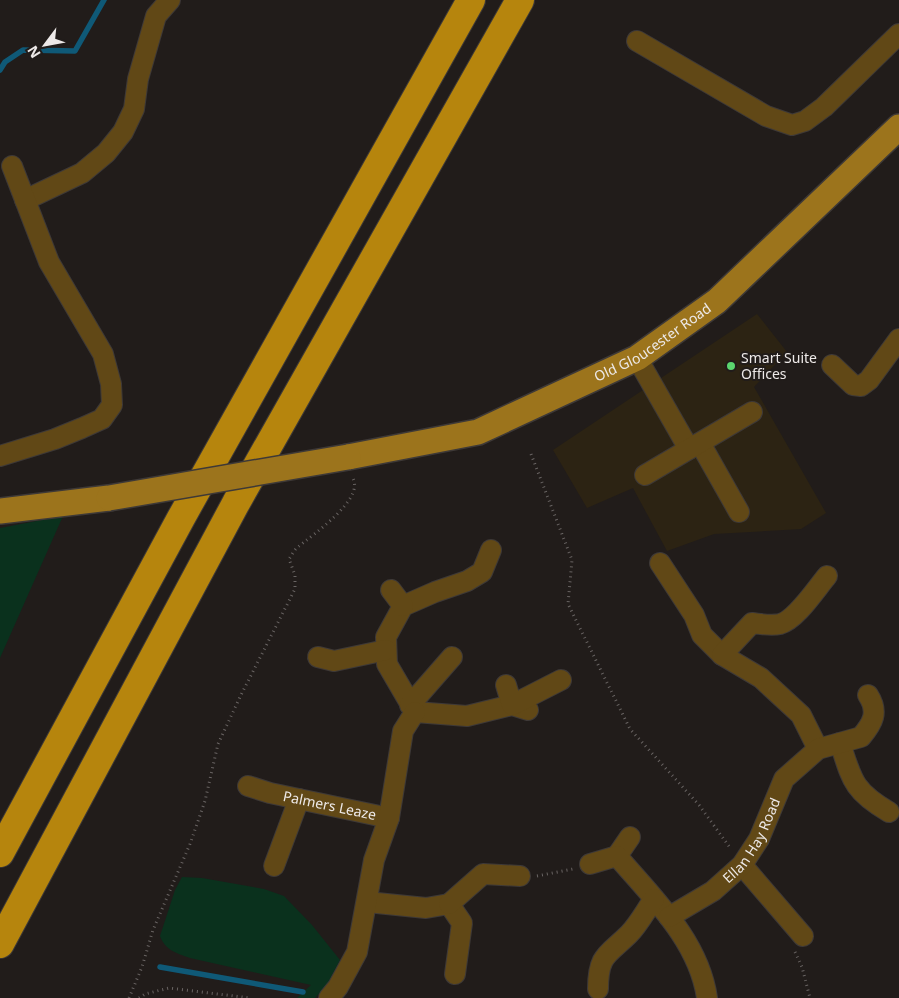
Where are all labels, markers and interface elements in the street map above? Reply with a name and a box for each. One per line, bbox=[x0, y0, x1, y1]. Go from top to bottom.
north arrow bbox=[20, 20, 70, 70]
text: N bbox=[22, 42, 45, 62]
street label: Old Gloucester Road bbox=[591, 298, 715, 386]
place label: Smart Suite Offices bbox=[741, 348, 817, 383]
marker: Smart Suite Offices bbox=[725, 360, 737, 372]
street label: Palmers Leaze bbox=[281, 786, 378, 824]
street label: Ellan Hay Road bbox=[718, 795, 784, 887]

